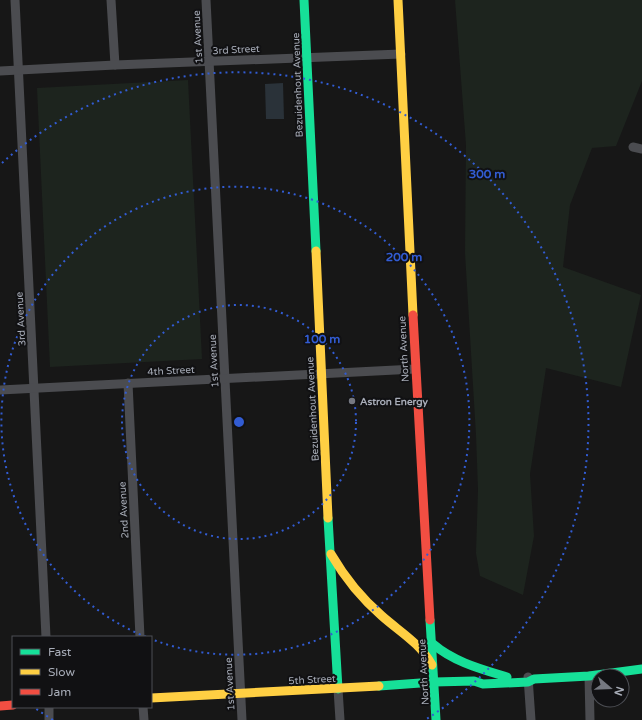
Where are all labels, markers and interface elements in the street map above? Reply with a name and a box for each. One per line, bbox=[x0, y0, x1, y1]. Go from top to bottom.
street label: 1st Avenue bbox=[191, 10, 205, 64]
street label: Bezuidenhout Avenue bbox=[290, 32, 306, 137]
street label: 3rd Street bbox=[212, 43, 260, 57]
text: 300 m bbox=[469, 167, 505, 181]
text: 200 m bbox=[386, 250, 422, 264]
street label: 3rd Avenue bbox=[14, 291, 28, 347]
street label: North Avenue bbox=[396, 315, 412, 382]
text: 100 m bbox=[304, 332, 340, 346]
street label: 1st Avenue bbox=[207, 334, 221, 388]
street label: Bezuidenhout Avenue bbox=[304, 356, 322, 462]
street label: 4th Street bbox=[147, 364, 195, 378]
marker: Astron Energy bbox=[347, 396, 357, 406]
place label: Astron Energy bbox=[360, 396, 429, 408]
centre of rings bbox=[232, 415, 246, 429]
street label: 2nd Avenue bbox=[116, 481, 131, 539]
legend bbox=[12, 636, 152, 708]
street label: North Avenue bbox=[416, 638, 432, 705]
text: Fast bbox=[48, 645, 72, 659]
street label: 1st Avenue bbox=[223, 657, 237, 711]
text: Slow bbox=[48, 665, 75, 679]
north arrow bbox=[590, 668, 630, 708]
street label: 5th Street bbox=[288, 673, 336, 687]
text: Jam bbox=[48, 685, 71, 699]
text: N bbox=[611, 685, 627, 697]

